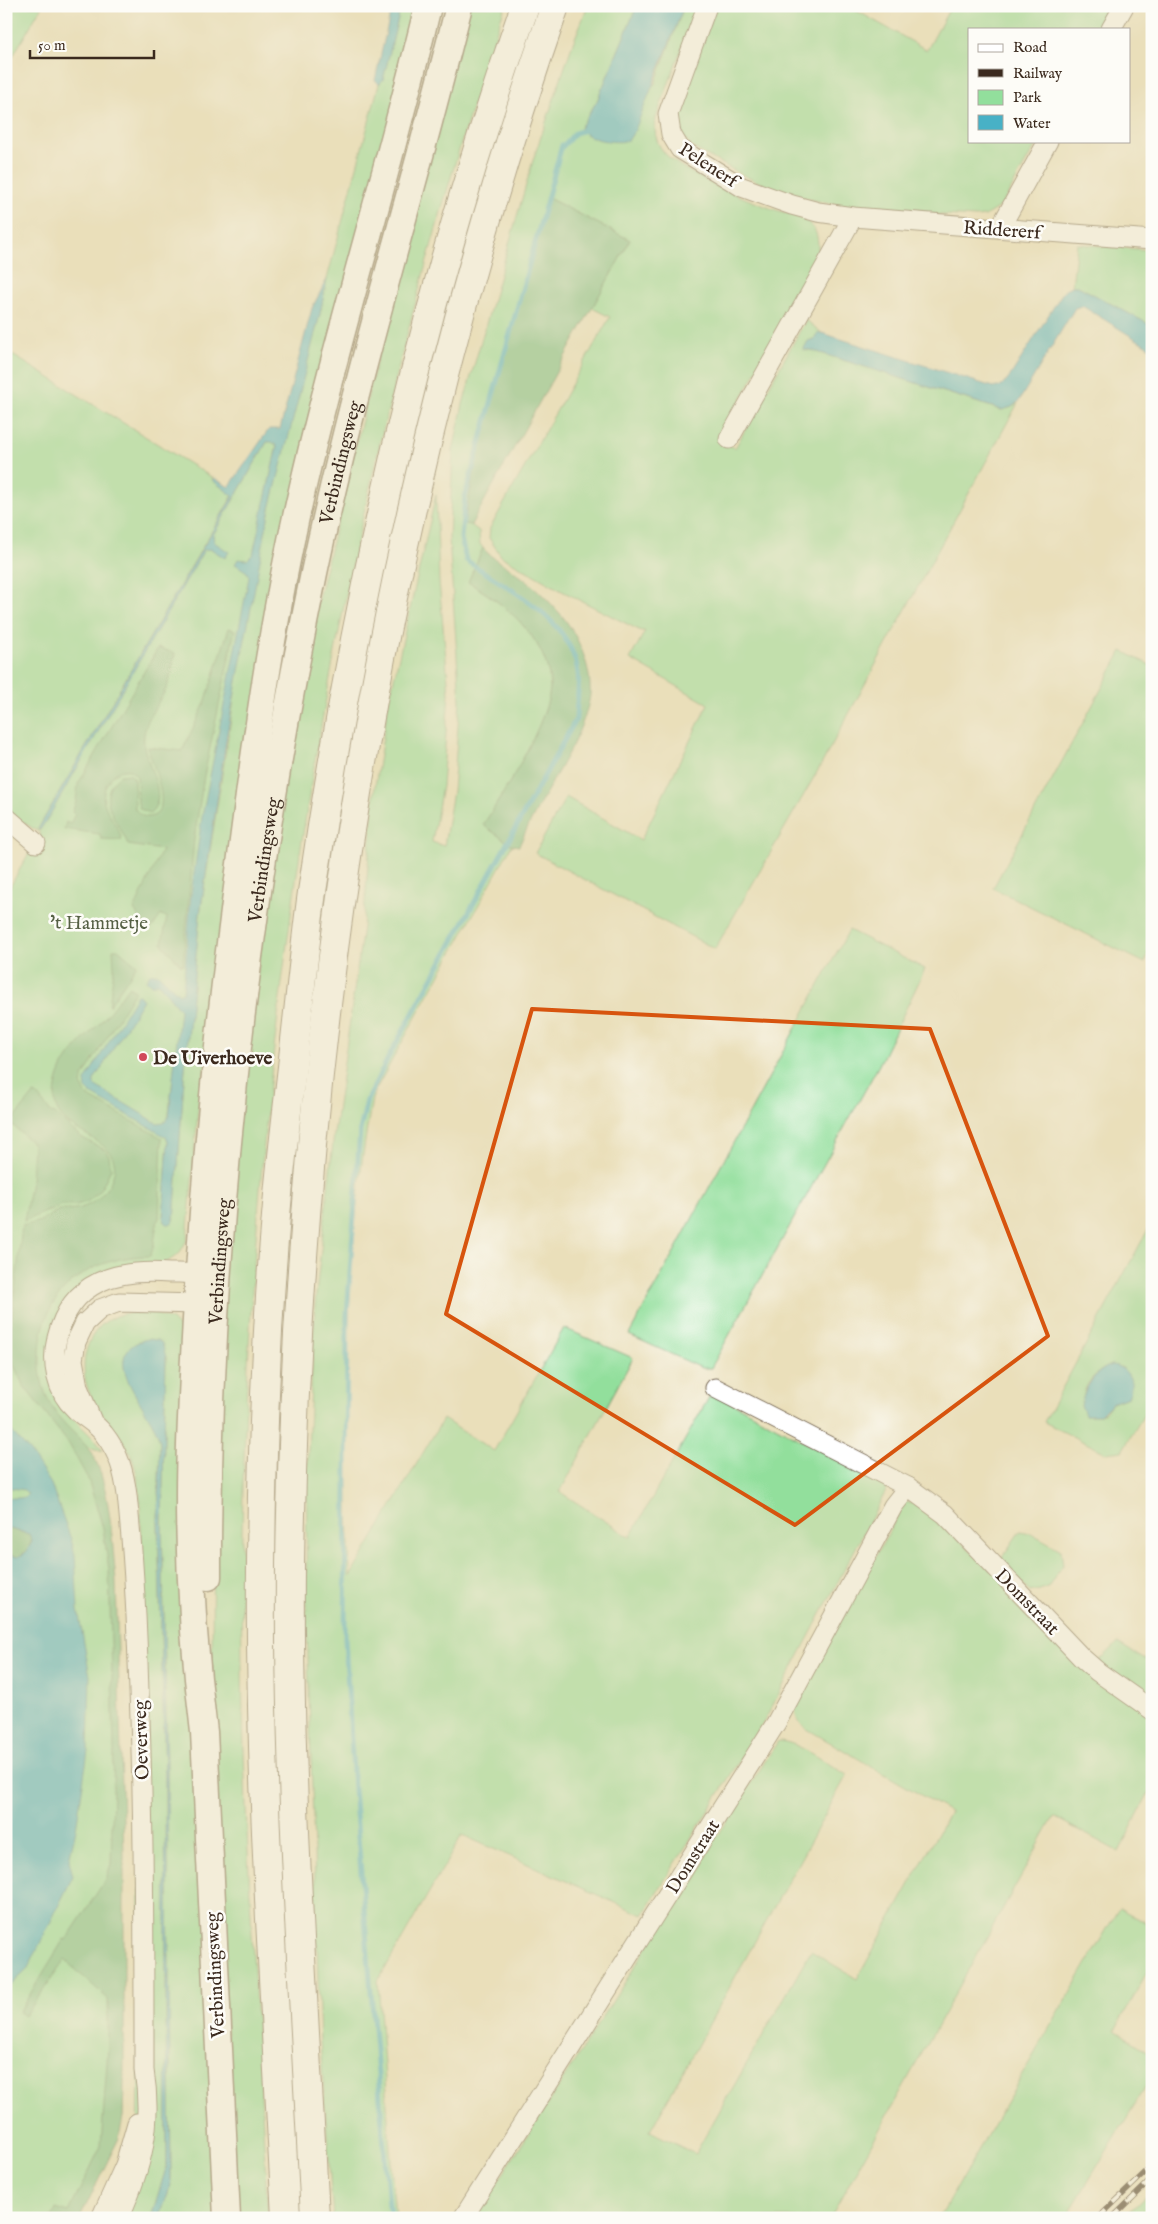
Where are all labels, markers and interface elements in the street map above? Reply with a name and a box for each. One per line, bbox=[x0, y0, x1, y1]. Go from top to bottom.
scale bar bbox=[30, 28, 154, 60]
legend bbox=[968, 28, 1130, 142]
text: 50 m bbox=[38, 36, 66, 55]
text: Road bbox=[1013, 38, 1048, 57]
text: Railway bbox=[1013, 64, 1063, 83]
text: Park bbox=[1013, 88, 1043, 107]
text: Water bbox=[1013, 114, 1051, 133]
street label: Pelenerf bbox=[674, 138, 745, 195]
street label: Riddererf bbox=[962, 216, 1045, 246]
street label: Verbindingsweg bbox=[315, 398, 368, 528]
street label: Verbindingsweg bbox=[244, 795, 286, 925]
park label: 't Hammetje bbox=[50, 912, 148, 936]
place label: De Uiverhoeve bbox=[153, 1047, 272, 1071]
marker: De Uiverhoeve bbox=[137, 1051, 149, 1063]
street label: Verbindingsweg bbox=[205, 1197, 237, 1326]
street label: Domstraat bbox=[989, 1564, 1064, 1641]
street label: Oeverweg bbox=[129, 1699, 155, 1780]
street label: Domstraat bbox=[661, 1815, 726, 1899]
street label: Verbindingsweg bbox=[201, 1911, 231, 2040]

